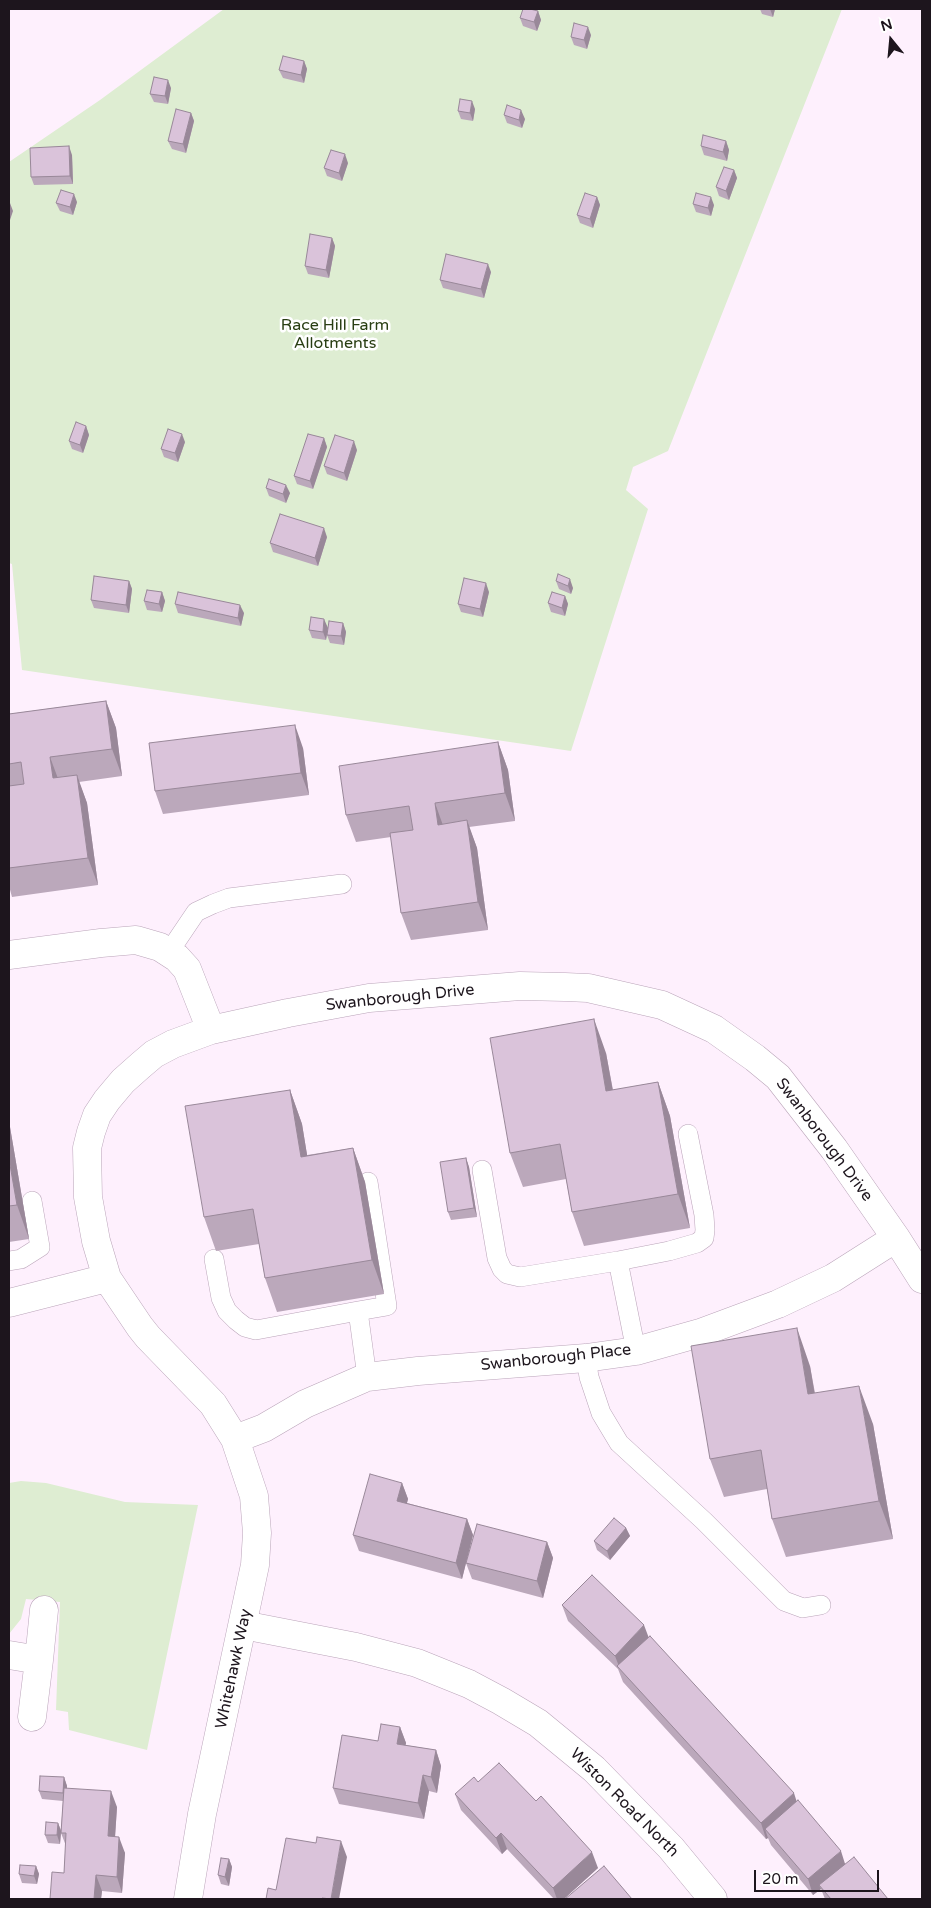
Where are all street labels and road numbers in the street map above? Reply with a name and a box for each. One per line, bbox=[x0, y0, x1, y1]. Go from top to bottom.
street label: Swanborough Drive bbox=[325, 981, 475, 1015]
street label: Swanborough Drive bbox=[771, 1075, 877, 1205]
street label: Swanborough Place bbox=[480, 1341, 632, 1375]
street label: Whitehawk Way bbox=[212, 1607, 256, 1731]
street label: Wiston Road North bbox=[566, 1745, 682, 1861]

